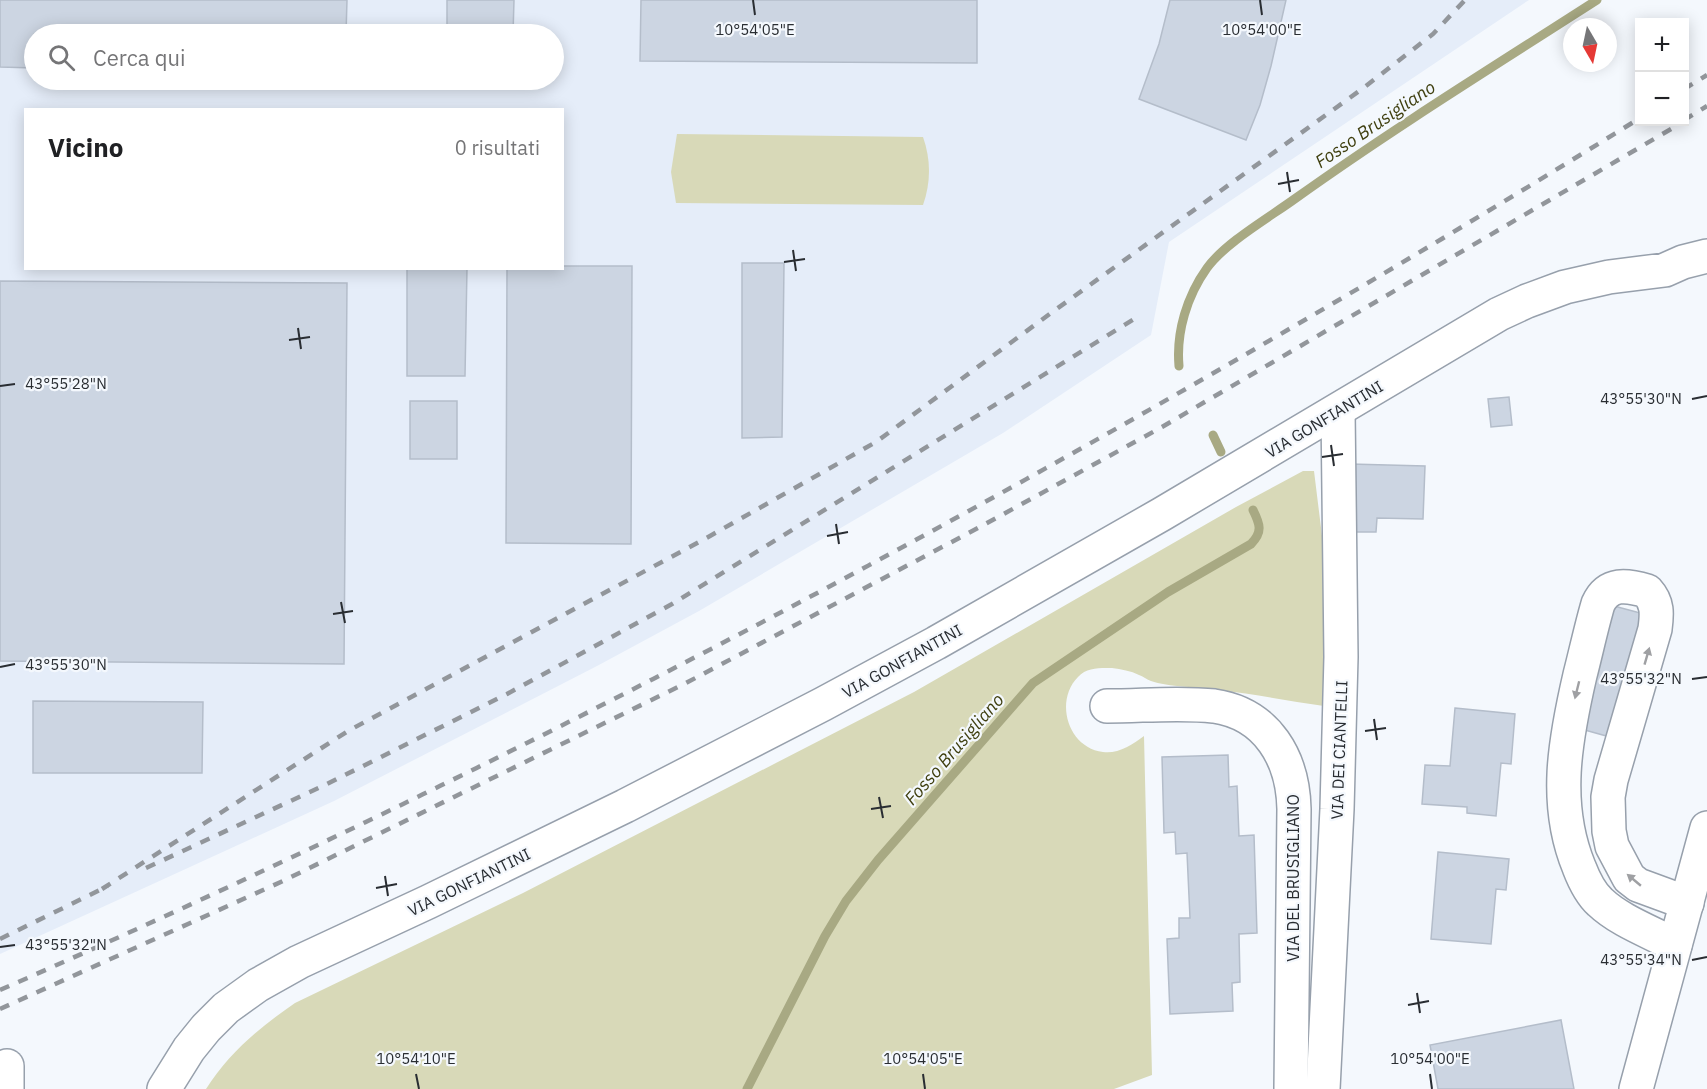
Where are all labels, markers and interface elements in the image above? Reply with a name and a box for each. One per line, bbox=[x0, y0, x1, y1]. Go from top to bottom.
north arrow bbox=[1563, 18, 1617, 72]
map controls bbox=[1635, 18, 1689, 126]
button: + bbox=[1635, 18, 1689, 72]
text: 10°54'05"E bbox=[715, 20, 795, 39]
text: 10°54'00"E bbox=[1222, 20, 1302, 39]
search box bbox=[24, 24, 564, 90]
icon: search bbox=[45, 41, 78, 74]
text: Cerca qui bbox=[93, 43, 185, 72]
button: − bbox=[1635, 72, 1689, 126]
water label: Fosso Brusigliano bbox=[1310, 75, 1440, 173]
text: Vicino bbox=[48, 130, 123, 164]
text: 0 risultati bbox=[455, 134, 540, 161]
text: 43°55'28"N bbox=[25, 374, 107, 393]
street label: VIA GONFIANTINI bbox=[1261, 376, 1387, 462]
text: 43°55'30"N bbox=[1600, 389, 1682, 408]
street label: VIA GONFIANTINI bbox=[839, 620, 965, 702]
one-way arrow bbox=[1643, 647, 1652, 665]
text: 43°55'30"N bbox=[25, 655, 107, 674]
text: 43°55'32"N bbox=[1600, 669, 1682, 688]
street label: VIA DEI CIANTELLI bbox=[1327, 680, 1351, 820]
one-way arrow bbox=[1571, 681, 1581, 699]
water label: Fosso Brusigliano bbox=[899, 688, 1009, 810]
street label: VIA DEL BRUSIGLIANO bbox=[1283, 794, 1303, 962]
street label: VIA GONFIANTINI bbox=[404, 844, 534, 920]
one-way arrow bbox=[1626, 874, 1642, 887]
text: 43°55'32"N bbox=[25, 935, 107, 954]
text: 43°55'34"N bbox=[1600, 950, 1682, 969]
text: 10°54'10"E bbox=[376, 1049, 456, 1068]
text: 10°54'05"E bbox=[883, 1049, 963, 1068]
text: 10°54'00"E bbox=[1390, 1049, 1470, 1068]

